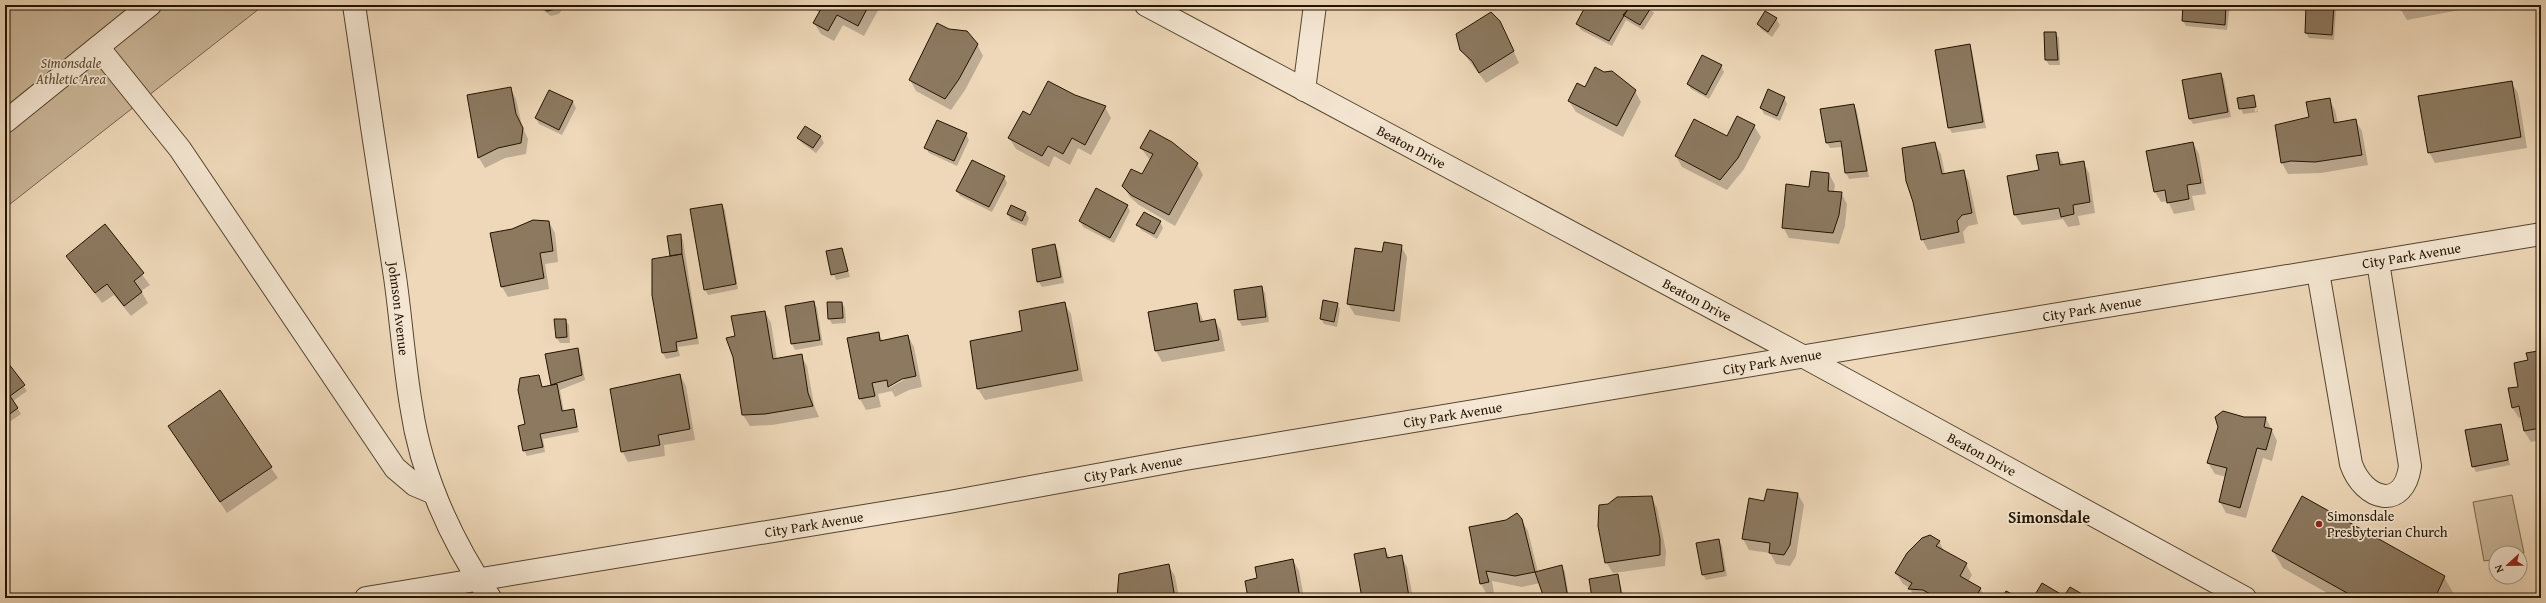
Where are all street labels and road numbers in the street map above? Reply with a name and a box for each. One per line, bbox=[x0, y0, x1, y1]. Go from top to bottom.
street label: Beaton Drive bbox=[1373, 120, 1450, 174]
street label: City Park Avenue bbox=[2361, 237, 2463, 274]
street label: Johnson Avenue bbox=[383, 259, 414, 357]
street label: Beaton Drive bbox=[1659, 273, 1736, 327]
street label: City Park Avenue bbox=[2041, 290, 2143, 327]
street label: City Park Avenue bbox=[1721, 343, 1824, 380]
street label: City Park Avenue bbox=[1402, 396, 1504, 433]
street label: Beaton Drive bbox=[1944, 427, 2020, 481]
street label: City Park Avenue bbox=[1082, 450, 1184, 487]
street label: City Park Avenue bbox=[763, 506, 865, 542]

